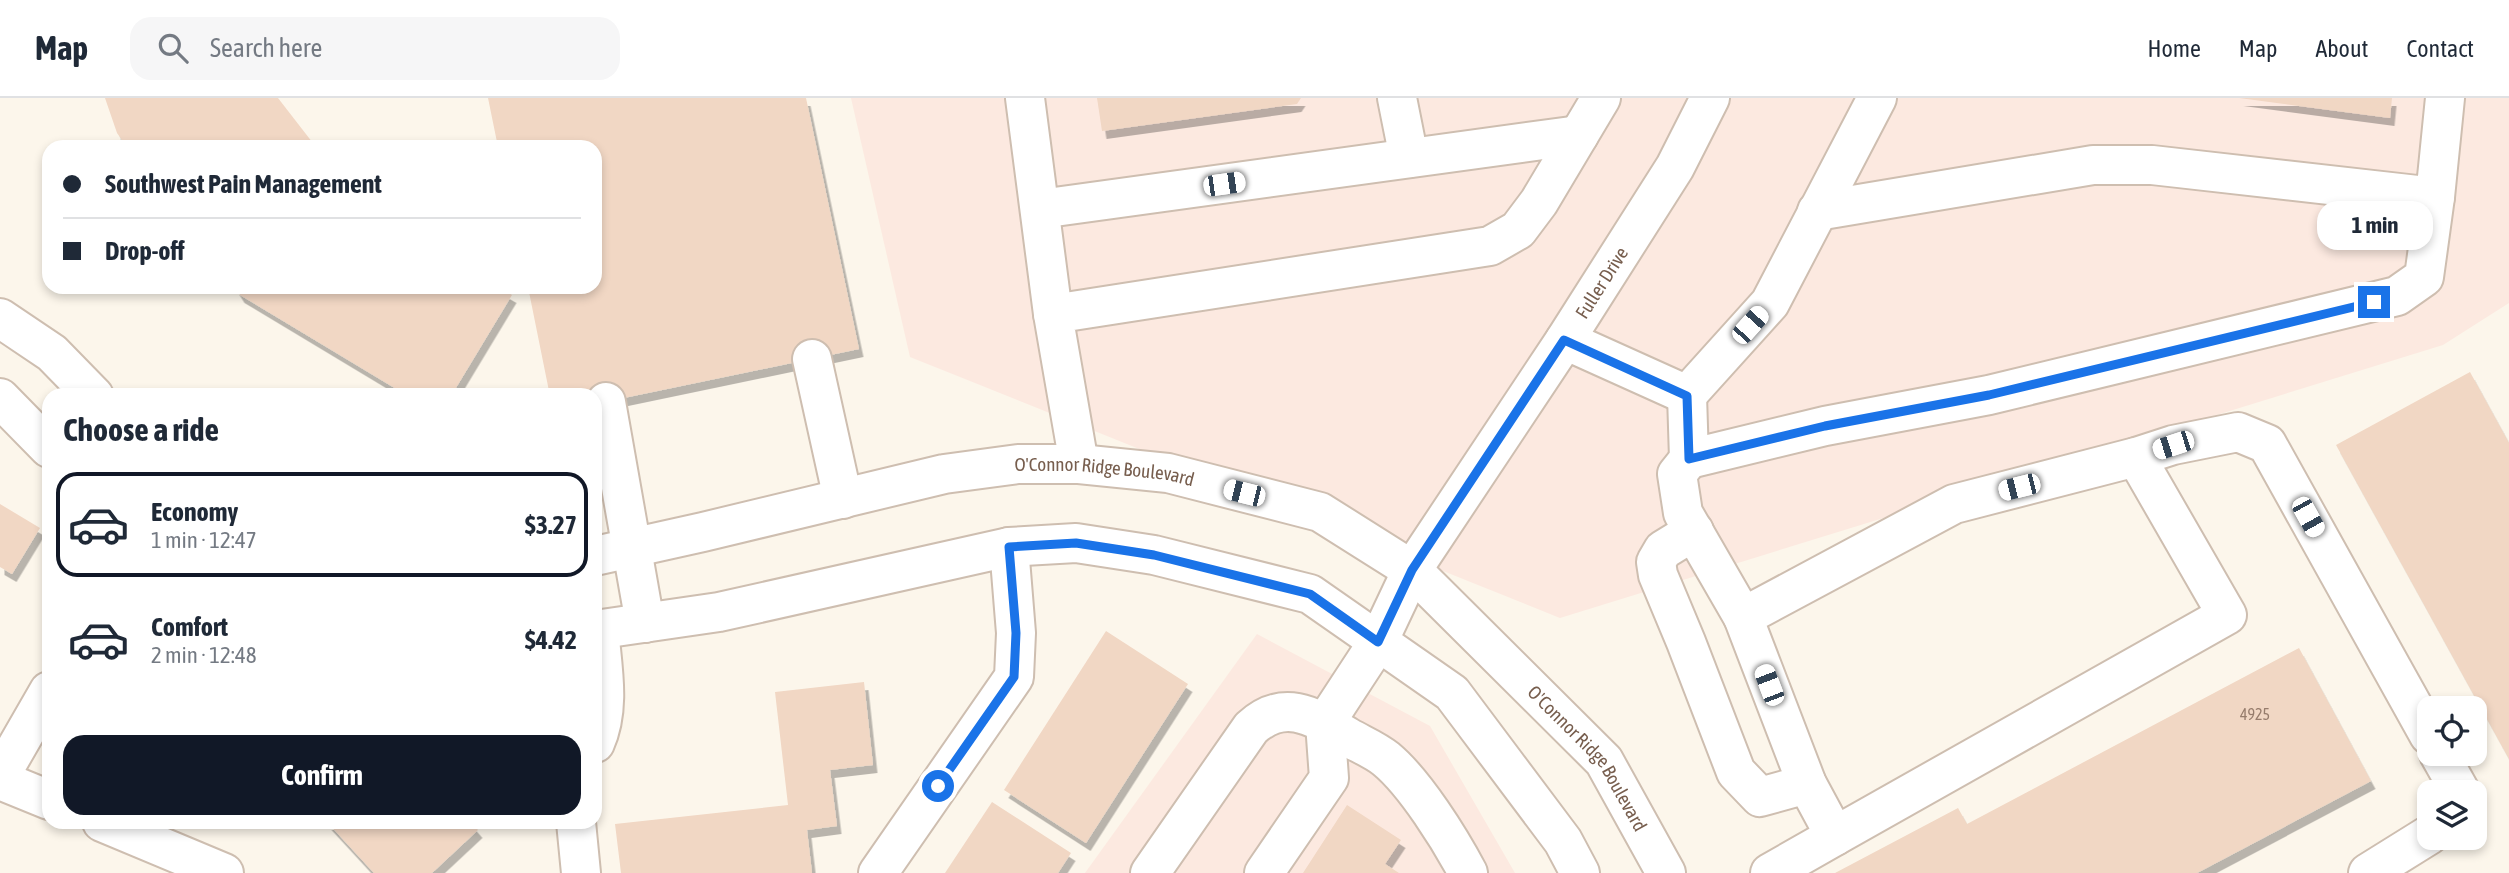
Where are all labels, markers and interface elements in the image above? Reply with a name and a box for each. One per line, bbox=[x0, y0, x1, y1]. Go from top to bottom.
search box bbox=[130, 17, 620, 80]
text: Map bbox=[35, 29, 88, 67]
icon: search bbox=[154, 29, 192, 67]
text: Search here bbox=[210, 33, 322, 63]
text: Home bbox=[2147, 35, 2201, 62]
text: Map bbox=[2239, 35, 2277, 62]
text: About bbox=[2315, 35, 2368, 62]
text: Contact bbox=[2406, 35, 2474, 62]
text: Southwest Pain Management bbox=[105, 169, 382, 199]
car bbox=[1202, 171, 1247, 197]
callout: 1 min bbox=[2316, 200, 2432, 250]
text: 1 min bbox=[2352, 212, 2398, 238]
text: Drop-off bbox=[105, 236, 185, 266]
street label: Fuller Drive bbox=[1571, 243, 1632, 322]
route end bbox=[2358, 286, 2390, 318]
car bbox=[1729, 302, 1772, 348]
text: Choose a ride bbox=[63, 411, 219, 448]
car bbox=[2150, 429, 2197, 461]
street label: O'Connor Ridge Boulevard bbox=[1014, 453, 1197, 490]
car bbox=[1997, 472, 2042, 502]
car bbox=[1222, 478, 1267, 508]
icon: car bbox=[67, 493, 130, 556]
car bbox=[2289, 494, 2328, 540]
text: Economy bbox=[151, 497, 238, 527]
text: $3.27 bbox=[525, 510, 577, 540]
text: 1 min · 12:47 bbox=[151, 527, 257, 553]
icon: car bbox=[67, 608, 130, 671]
text: Comfort bbox=[151, 612, 228, 642]
text: $4.42 bbox=[525, 625, 577, 655]
text: 2 min · 12:48 bbox=[151, 642, 257, 668]
car bbox=[1752, 662, 1787, 708]
street label: O'Connor Ridge Boulevard bbox=[1524, 681, 1652, 835]
map controls bbox=[2417, 696, 2487, 850]
button: locate bbox=[2417, 696, 2487, 766]
house number: 4925 bbox=[2240, 705, 2270, 723]
button: Confirm bbox=[63, 735, 581, 815]
route start bbox=[922, 770, 954, 802]
button: layers bbox=[2417, 780, 2487, 850]

